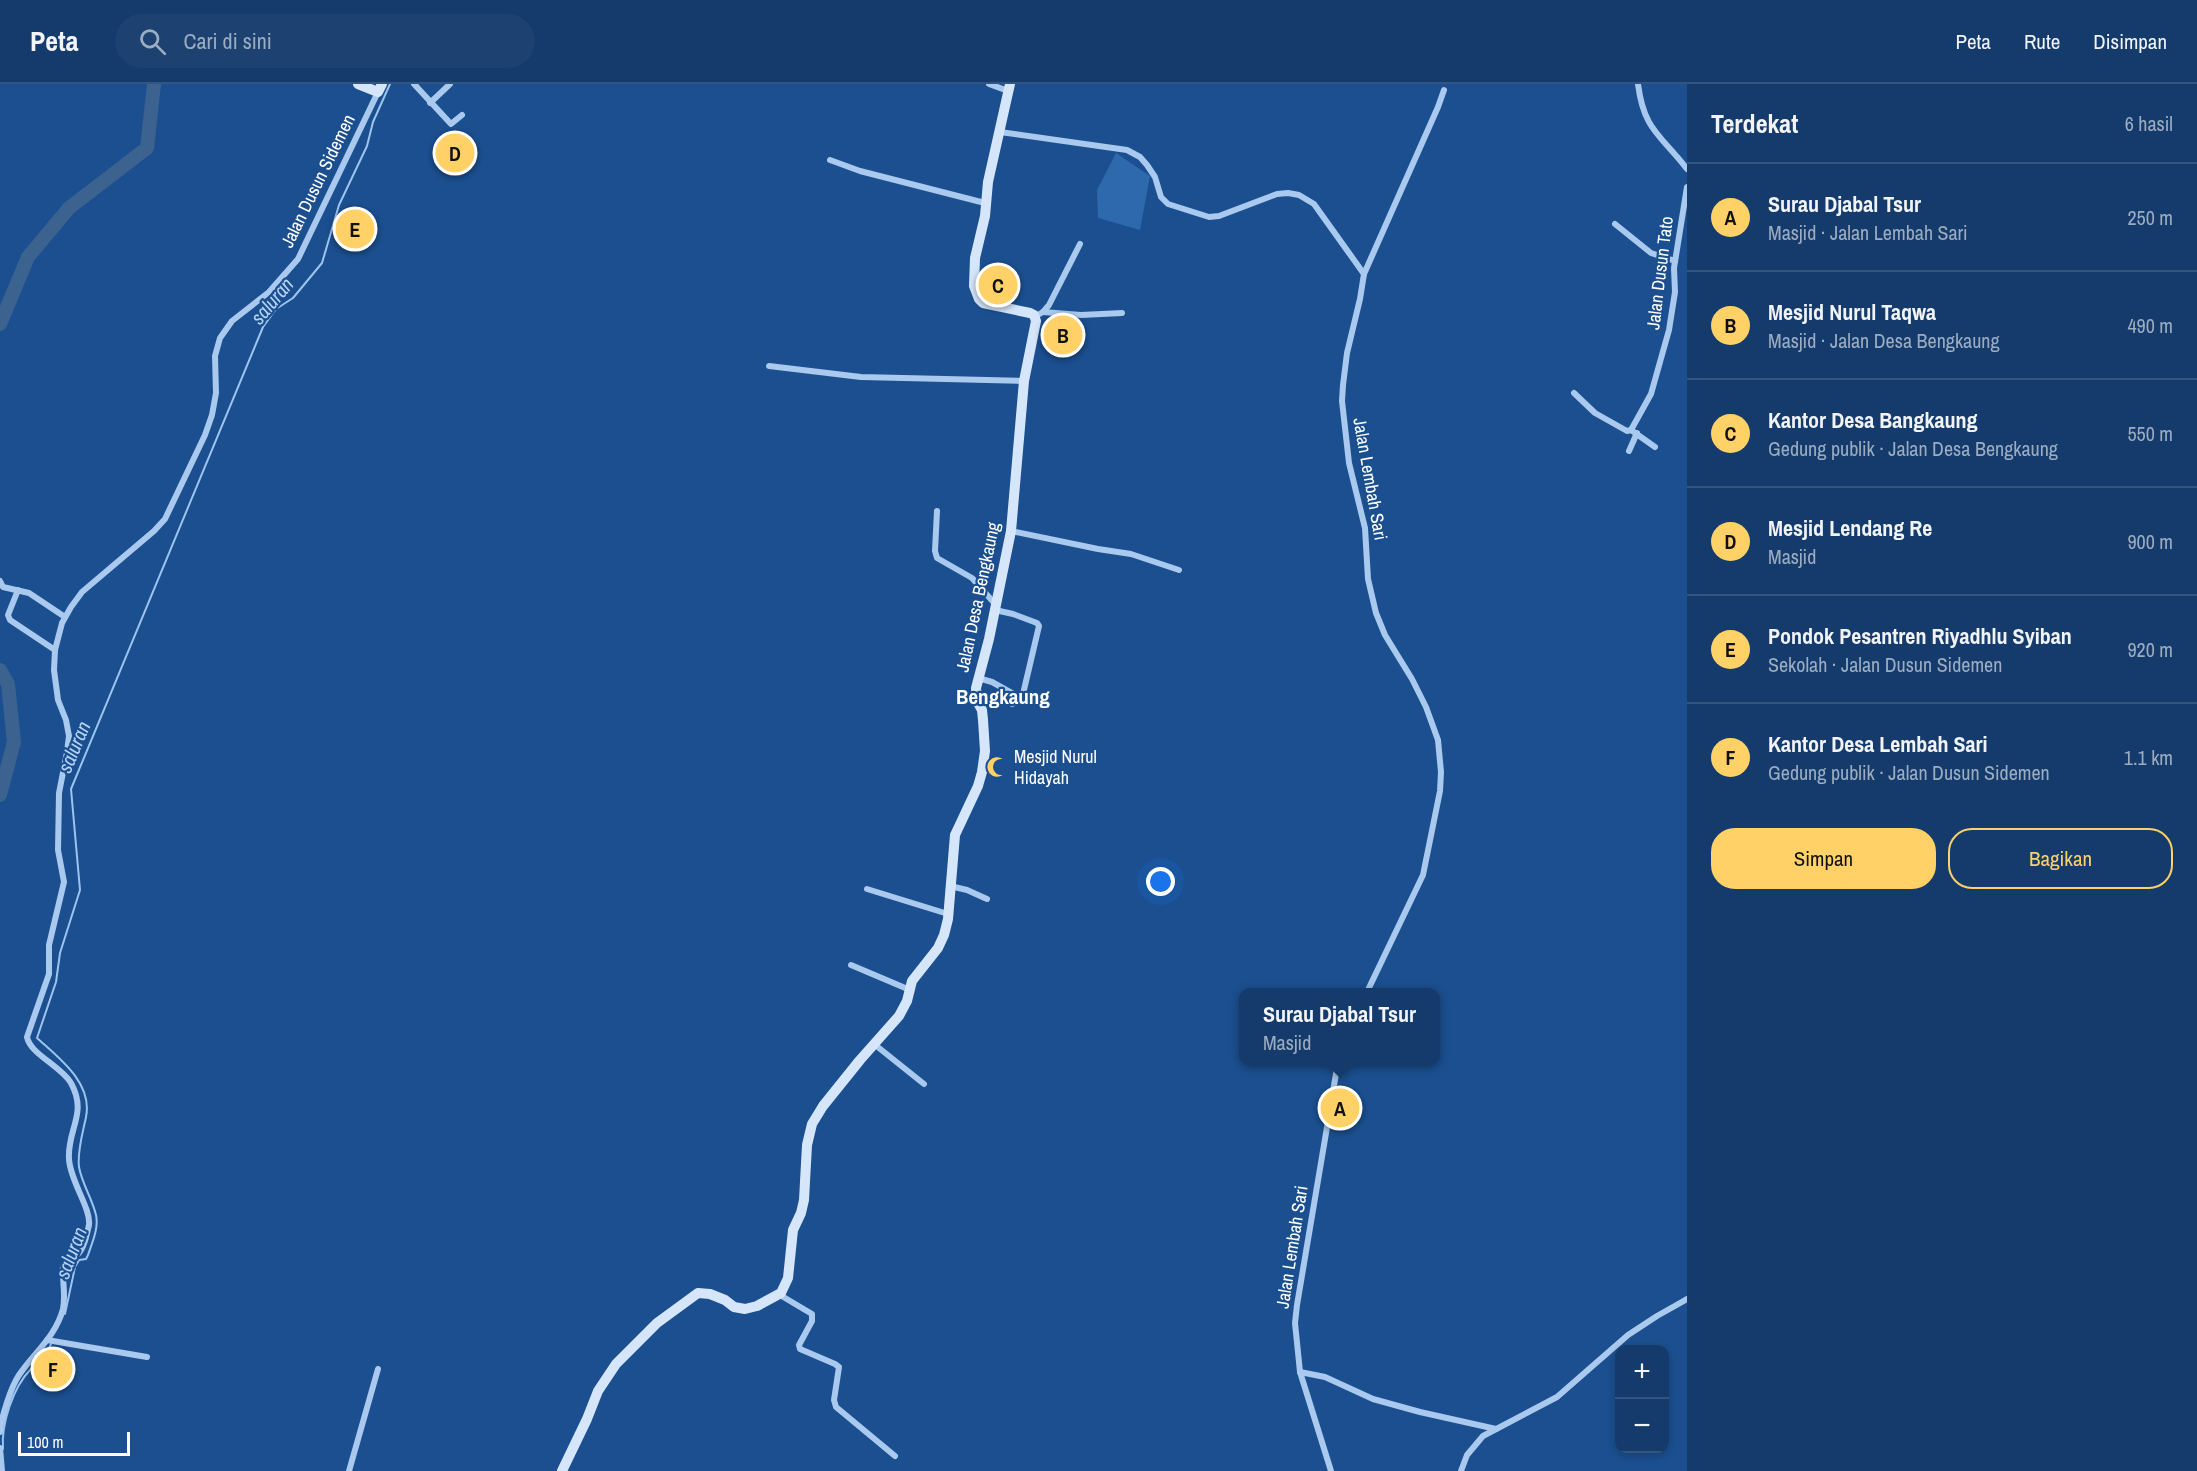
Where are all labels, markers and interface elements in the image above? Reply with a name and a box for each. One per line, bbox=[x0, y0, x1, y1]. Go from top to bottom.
search box bbox=[115, 14, 535, 68]
text: Peta bbox=[30, 22, 79, 60]
icon: search bbox=[136, 25, 169, 58]
text: Cari di sini bbox=[184, 26, 272, 56]
text: Peta bbox=[1955, 27, 1991, 56]
text: Rute bbox=[2024, 27, 2060, 56]
text: Disimpan bbox=[2093, 27, 2167, 56]
text: Terdekat bbox=[1711, 106, 1798, 141]
street label: Jalan Dusun Sidemen bbox=[274, 110, 361, 252]
text: 6 hasil bbox=[2125, 110, 2173, 137]
pin: D bbox=[436, 130, 474, 176]
text: Surau Djabal Tsur bbox=[1768, 189, 1921, 219]
text: A bbox=[1725, 204, 1736, 231]
text: 250 m bbox=[2127, 204, 2173, 231]
pin: E bbox=[336, 206, 374, 252]
street label: Jalan Dusun Tato bbox=[1640, 215, 1679, 331]
text: Masjid · Jalan Lembah Sari bbox=[1768, 219, 1968, 246]
pin: C bbox=[978, 262, 1018, 308]
water label: saluran bbox=[244, 271, 299, 330]
text: Mesjid Nurul Taqwa bbox=[1768, 297, 1936, 327]
pin: B bbox=[1044, 312, 1082, 358]
text: B bbox=[1725, 312, 1736, 339]
text: 490 m bbox=[2127, 312, 2173, 339]
text: Masjid · Jalan Desa Bengkaung bbox=[1768, 327, 2000, 354]
text: Kantor Desa Bangkaung bbox=[1768, 405, 1978, 435]
street label: Jalan Lembah Sari bbox=[1347, 416, 1394, 542]
text: C bbox=[1725, 420, 1736, 447]
text: 550 m bbox=[2127, 420, 2173, 447]
text: Gedung publik · Jalan Desa Bengkaung bbox=[1768, 435, 2058, 462]
text: Mesjid Lendang Re bbox=[1768, 513, 1932, 543]
street label: Jalan Desa Bengkaung bbox=[949, 519, 1006, 674]
text: D bbox=[1725, 528, 1736, 555]
text: 900 m bbox=[2127, 528, 2173, 555]
text: Masjid bbox=[1768, 543, 1816, 570]
text: Pondok Pesantren Riyadhlu Syiban bbox=[1768, 621, 2072, 651]
text: E bbox=[1725, 636, 1736, 663]
text: 920 m bbox=[2127, 636, 2173, 663]
text: Sekolah · Jalan Dusun Sidemen bbox=[1768, 651, 2002, 678]
district label: Bengkaung bbox=[956, 682, 1050, 711]
water label: saluran bbox=[51, 717, 96, 777]
text: Kantor Desa Lembah Sari bbox=[1768, 729, 1988, 759]
place label: Mesjid Nurul Hidayah bbox=[1014, 744, 1097, 790]
text: F bbox=[1725, 744, 1736, 771]
text: 1.1 km bbox=[2124, 744, 2173, 771]
mosque icon: Mesjid Nurul Hidayah bbox=[985, 755, 1009, 779]
text: Gedung publik · Jalan Dusun Sidemen bbox=[1768, 759, 2050, 786]
button: Simpan bbox=[1711, 828, 1936, 889]
button: Bagikan bbox=[1948, 828, 2173, 889]
your location bbox=[1146, 867, 1175, 896]
popup bbox=[1239, 988, 1440, 1066]
text: Surau Djabal Tsur bbox=[1263, 999, 1416, 1029]
text: Masjid bbox=[1263, 1029, 1311, 1056]
pin: A bbox=[1320, 1086, 1360, 1130]
street label: Jalan Lembah Sari bbox=[1269, 1184, 1314, 1310]
water label: saluran bbox=[48, 1223, 93, 1283]
map controls bbox=[1615, 1345, 1669, 1453]
button: + bbox=[1615, 1345, 1669, 1399]
pin: F bbox=[34, 1346, 72, 1392]
button: − bbox=[1615, 1399, 1669, 1453]
scale bar bbox=[18, 1429, 130, 1456]
text: 100 m bbox=[27, 1431, 63, 1453]

